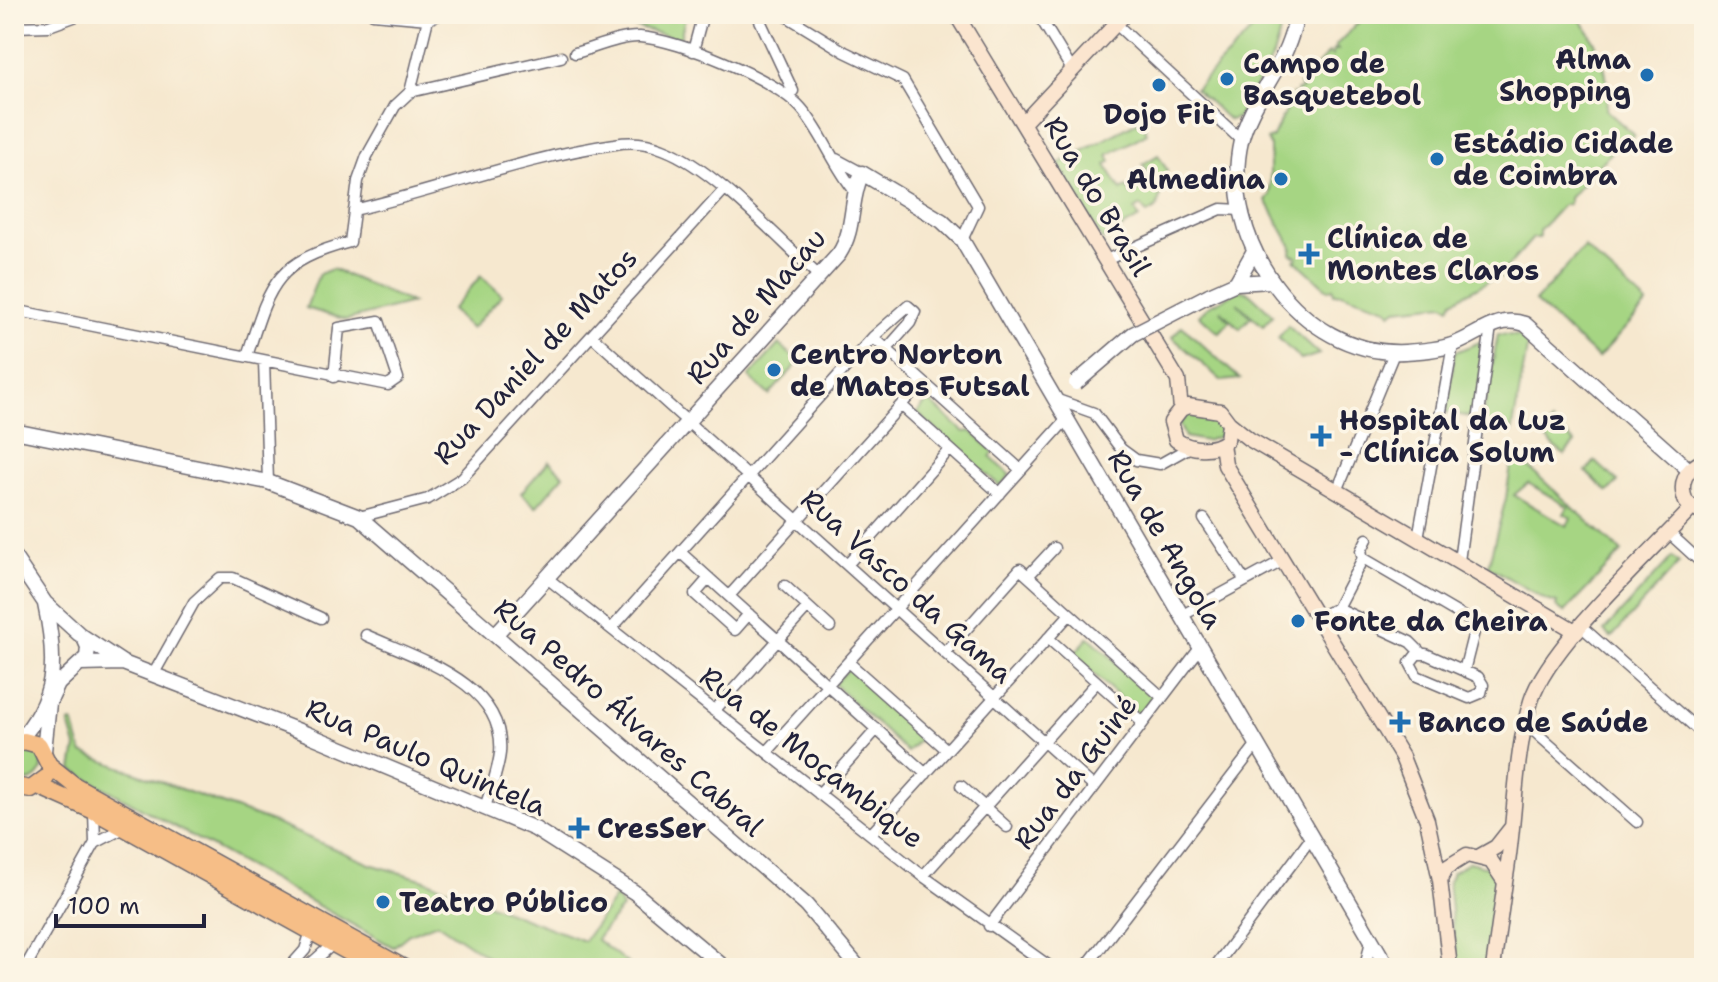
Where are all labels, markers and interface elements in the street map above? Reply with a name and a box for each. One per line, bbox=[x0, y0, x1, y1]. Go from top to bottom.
place label: Alma Shopping bbox=[1499, 40, 1631, 110]
place label: Campo de Basquetebol bbox=[1243, 44, 1421, 114]
marker: Alma Shopping bbox=[1638, 66, 1656, 84]
marker: Campo de Basquetebol bbox=[1218, 70, 1236, 88]
marker: Dojo Fit bbox=[1150, 76, 1168, 94]
place label: Dojo Fit bbox=[1103, 95, 1215, 133]
street label: Rua do Brasil bbox=[1035, 109, 1161, 283]
place label: Estádio Cidade de Coimbra bbox=[1453, 124, 1674, 194]
marker: Estádio Cidade de Coimbra bbox=[1428, 150, 1446, 168]
place label: Almedina bbox=[1127, 160, 1265, 198]
marker: Almedina bbox=[1272, 170, 1290, 188]
place label: Clínica de Montes Claros bbox=[1327, 219, 1539, 289]
street label: Rua de Macau bbox=[678, 220, 834, 392]
street label: Rua Daniel de Matos bbox=[424, 239, 646, 473]
marker: Clínica de Montes Claros bbox=[1298, 243, 1320, 265]
place label: Centro Norton de Matos Futsal bbox=[790, 335, 1030, 405]
marker: Centro Norton de Matos Futsal bbox=[765, 361, 783, 379]
place label: Hospital da Luz - Clínica Solum bbox=[1339, 401, 1566, 471]
marker: Hospital da Luz - Clínica Solum bbox=[1310, 425, 1332, 447]
street label: Rua de Angola bbox=[1099, 442, 1233, 636]
street label: Rua Vasco da Gama bbox=[793, 480, 1021, 692]
street label: Rua Pedro Álvares Cabral bbox=[486, 589, 772, 845]
place label: Fonte da Cheira bbox=[1314, 602, 1548, 640]
marker: Fonte da Cheira bbox=[1289, 612, 1307, 630]
street label: Rua de Moçambique bbox=[692, 657, 932, 857]
street label: Rua da Guiné bbox=[1005, 687, 1145, 857]
street label: Rua Paulo Quintela bbox=[300, 689, 552, 825]
place label: Banco de Saúde bbox=[1418, 703, 1649, 741]
marker: Banco de Saúde bbox=[1389, 711, 1411, 733]
place label: CresSer bbox=[597, 809, 706, 847]
marker: CresSer bbox=[568, 817, 590, 839]
scale bar bbox=[56, 878, 204, 928]
place label: Teatro Público bbox=[399, 883, 608, 921]
text: 100 m bbox=[68, 890, 140, 922]
marker: Teatro Público bbox=[374, 893, 392, 911]

